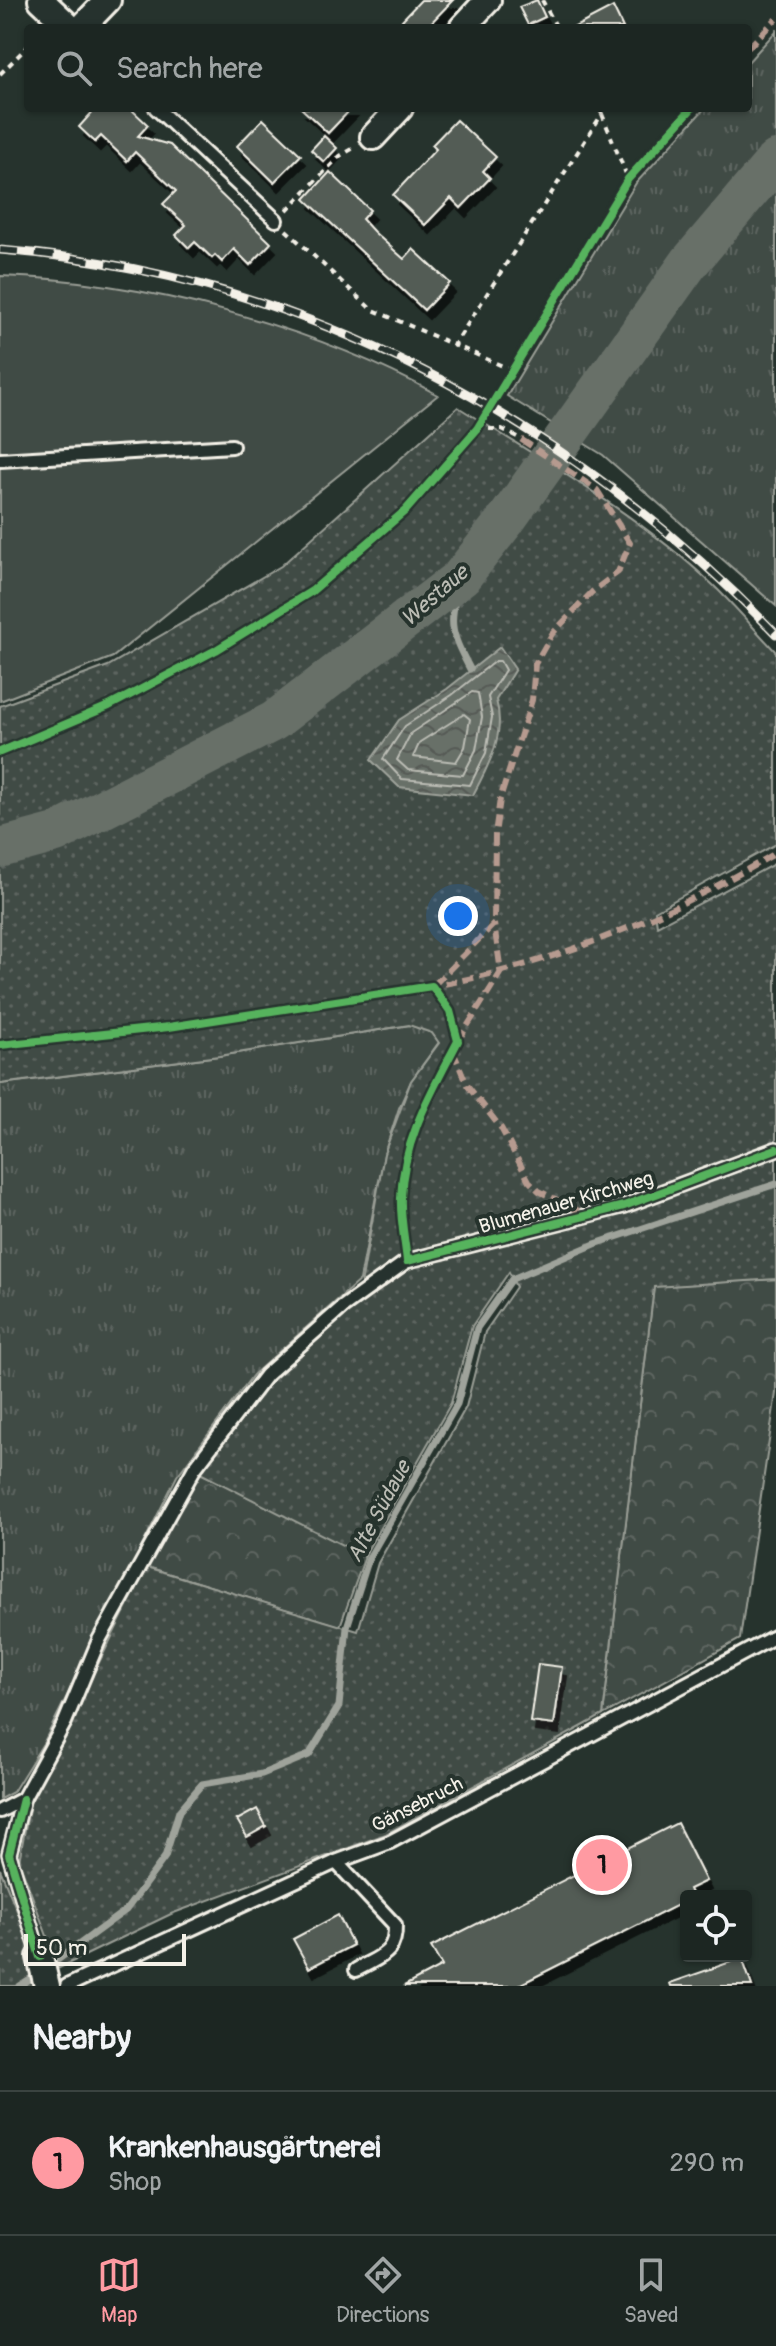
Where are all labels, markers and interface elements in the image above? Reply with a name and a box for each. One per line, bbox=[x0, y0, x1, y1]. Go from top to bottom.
search box bbox=[24, 24, 752, 112]
icon: search bbox=[52, 46, 96, 90]
text: Search here bbox=[116, 50, 263, 87]
water label: Westaue bbox=[395, 558, 476, 633]
your location bbox=[438, 896, 478, 936]
street label: Blumenauer Kirchweg bbox=[476, 1166, 656, 1239]
water label: Alte Südaue bbox=[341, 1454, 418, 1567]
street label: Gänsebruch bbox=[367, 1771, 467, 1838]
pin: 1 bbox=[576, 1835, 628, 1895]
map controls bbox=[680, 1890, 752, 1962]
button: locate bbox=[680, 1890, 752, 1962]
scale bar bbox=[24, 1930, 186, 1966]
text: 50 m bbox=[36, 1934, 87, 1962]
text: Nearby bbox=[32, 2017, 131, 2060]
text: Krankenhausgärtnerei bbox=[108, 2129, 381, 2166]
text: 1 bbox=[53, 2147, 63, 2179]
text: 290 m bbox=[670, 2147, 744, 2179]
text: Shop bbox=[108, 2166, 162, 2198]
tab: Map bbox=[97, 2253, 141, 2329]
tab: Directions bbox=[336, 2253, 429, 2329]
tab: Saved bbox=[624, 2253, 679, 2329]

